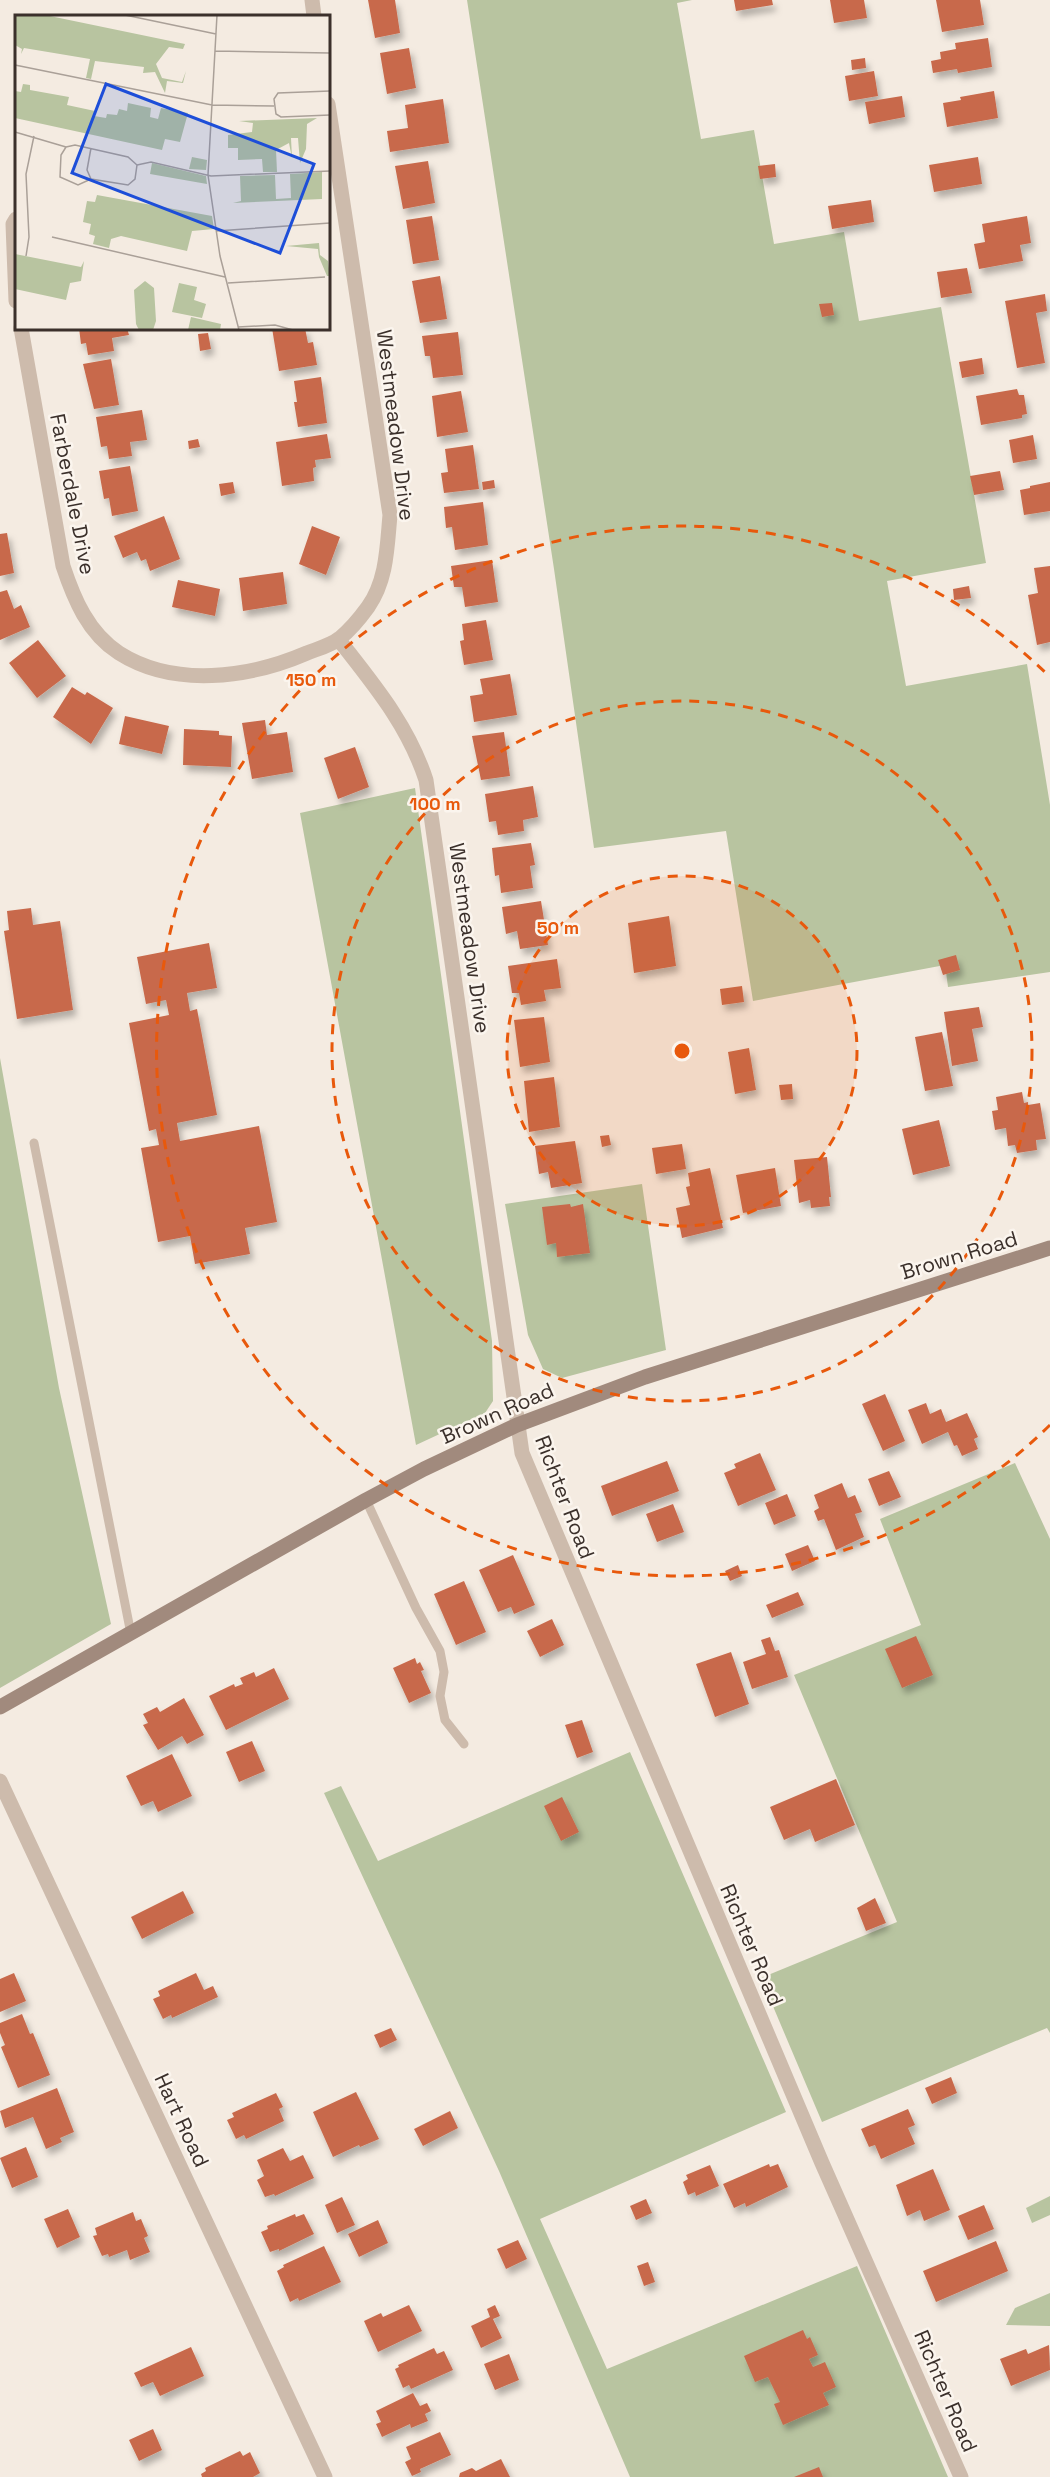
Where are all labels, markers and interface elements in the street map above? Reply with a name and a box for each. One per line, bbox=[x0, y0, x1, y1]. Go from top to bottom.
inset map bbox=[15, 15, 330, 330]
street label: Westmeadow Drive bbox=[371, 328, 421, 522]
street label: Farberdale Drive bbox=[44, 411, 102, 577]
text: 150 m bbox=[286, 668, 336, 691]
text: 100 m bbox=[409, 792, 461, 815]
street label: Westmeadow Drive bbox=[443, 841, 497, 1035]
text: 50 m bbox=[537, 916, 579, 939]
centre of rings bbox=[672, 1041, 692, 1061]
street label: Brown Road bbox=[897, 1224, 1021, 1286]
street label: Brown Road bbox=[436, 1376, 558, 1450]
street label: Richter Road bbox=[529, 1431, 601, 1563]
street label: Richter Road bbox=[714, 1880, 790, 2010]
street label: Hart Road bbox=[149, 2069, 215, 2171]
street label: Richter Road bbox=[908, 2326, 984, 2456]

